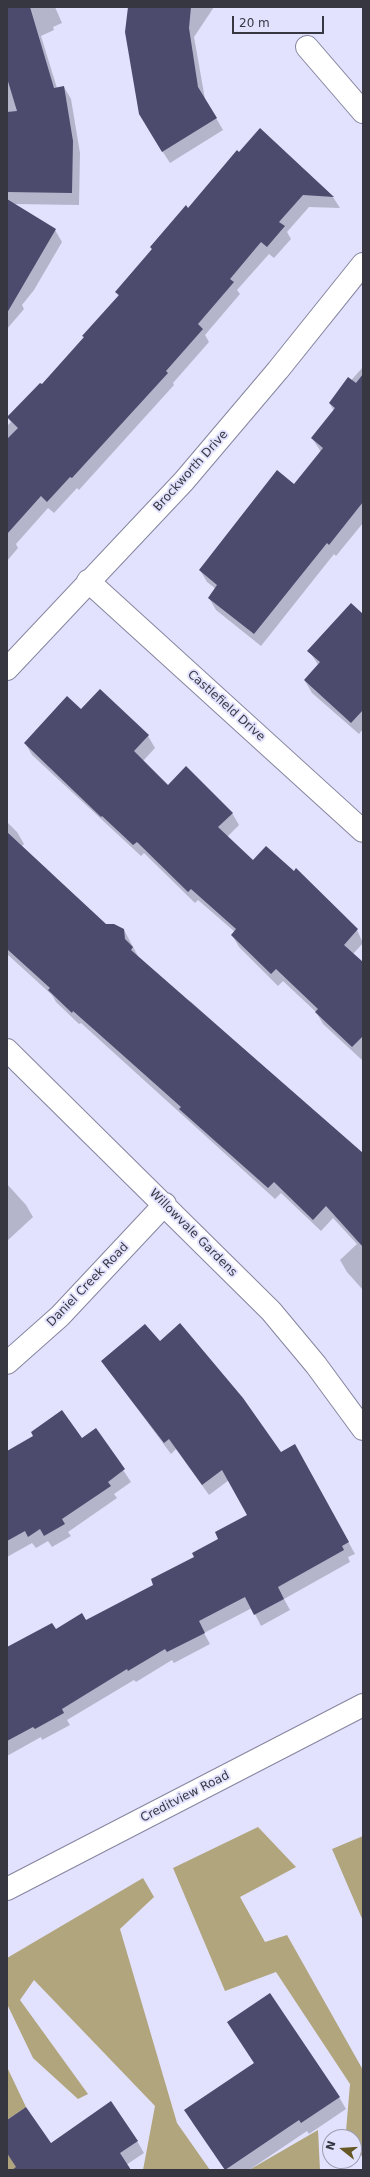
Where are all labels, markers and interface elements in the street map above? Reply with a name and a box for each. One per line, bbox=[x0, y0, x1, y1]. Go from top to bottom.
scale bar bbox=[234, 8, 326, 34]
text: 20 m bbox=[239, 16, 270, 30]
street label: Brockworth Drive bbox=[151, 428, 231, 514]
street label: Castlefield Drive bbox=[184, 667, 268, 745]
street label: Willowvale Gardens bbox=[146, 1186, 240, 1280]
street label: Daniel Creek Road bbox=[44, 1240, 132, 1330]
street label: Creditview Road bbox=[138, 1768, 232, 1826]
north arrow bbox=[322, 2129, 362, 2169]
text: N bbox=[323, 2139, 339, 2152]

